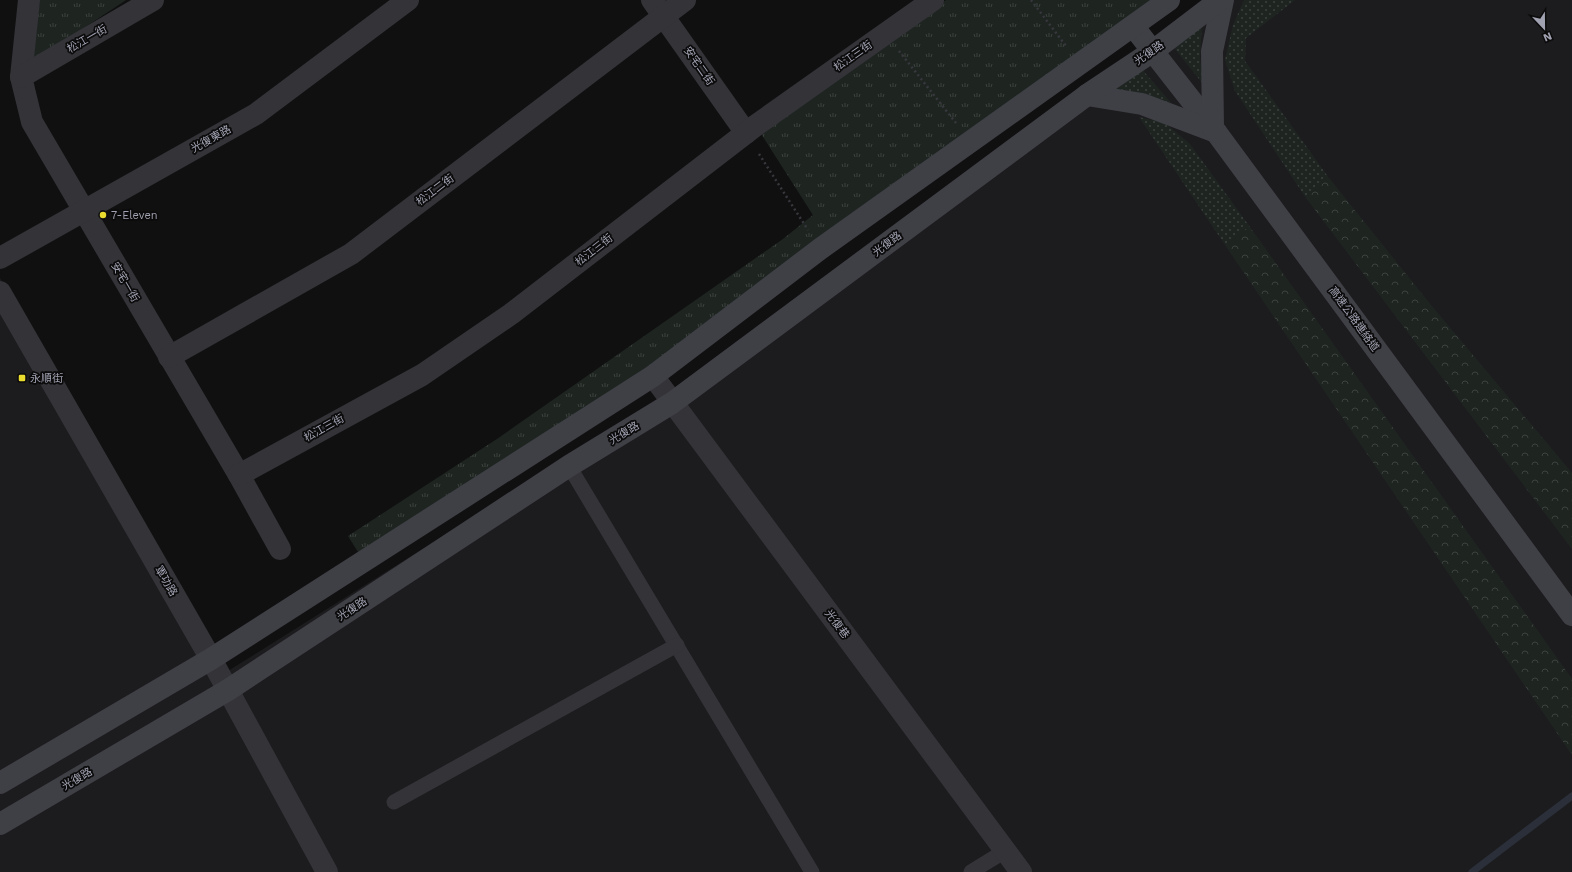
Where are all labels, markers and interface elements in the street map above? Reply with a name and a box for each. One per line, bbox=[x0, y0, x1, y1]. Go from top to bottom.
north arrow bbox=[1524, 8, 1564, 48]
street label: 松江一街 bbox=[65, 22, 109, 56]
text: N bbox=[1541, 29, 1554, 44]
street label: 松江三街 bbox=[831, 38, 875, 74]
street label: 光復路 bbox=[1132, 38, 1166, 68]
street label: 安宅二街 bbox=[681, 44, 717, 88]
street label: 光復東路 bbox=[189, 123, 233, 155]
street label: 松江二街 bbox=[414, 172, 456, 208]
place label: 7-Eleven bbox=[111, 209, 158, 222]
marker: 7-Eleven bbox=[98, 210, 108, 220]
street label: 光復路 bbox=[870, 229, 904, 259]
street label: 松江三街 bbox=[573, 231, 615, 269]
street label: 安宅一街 bbox=[108, 260, 142, 304]
street label: 高速公路連絡道 bbox=[1326, 284, 1382, 354]
place label: 永順街 bbox=[30, 372, 63, 385]
marker: 永順街 bbox=[17, 373, 27, 383]
street label: 松江三街 bbox=[302, 412, 346, 444]
street label: 光復路 bbox=[607, 419, 641, 447]
street label: 軍功路 bbox=[152, 563, 180, 599]
street label: 光復路 bbox=[335, 595, 369, 623]
street label: 光復巷 bbox=[822, 607, 852, 641]
street label: 光復路 bbox=[59, 765, 95, 793]

